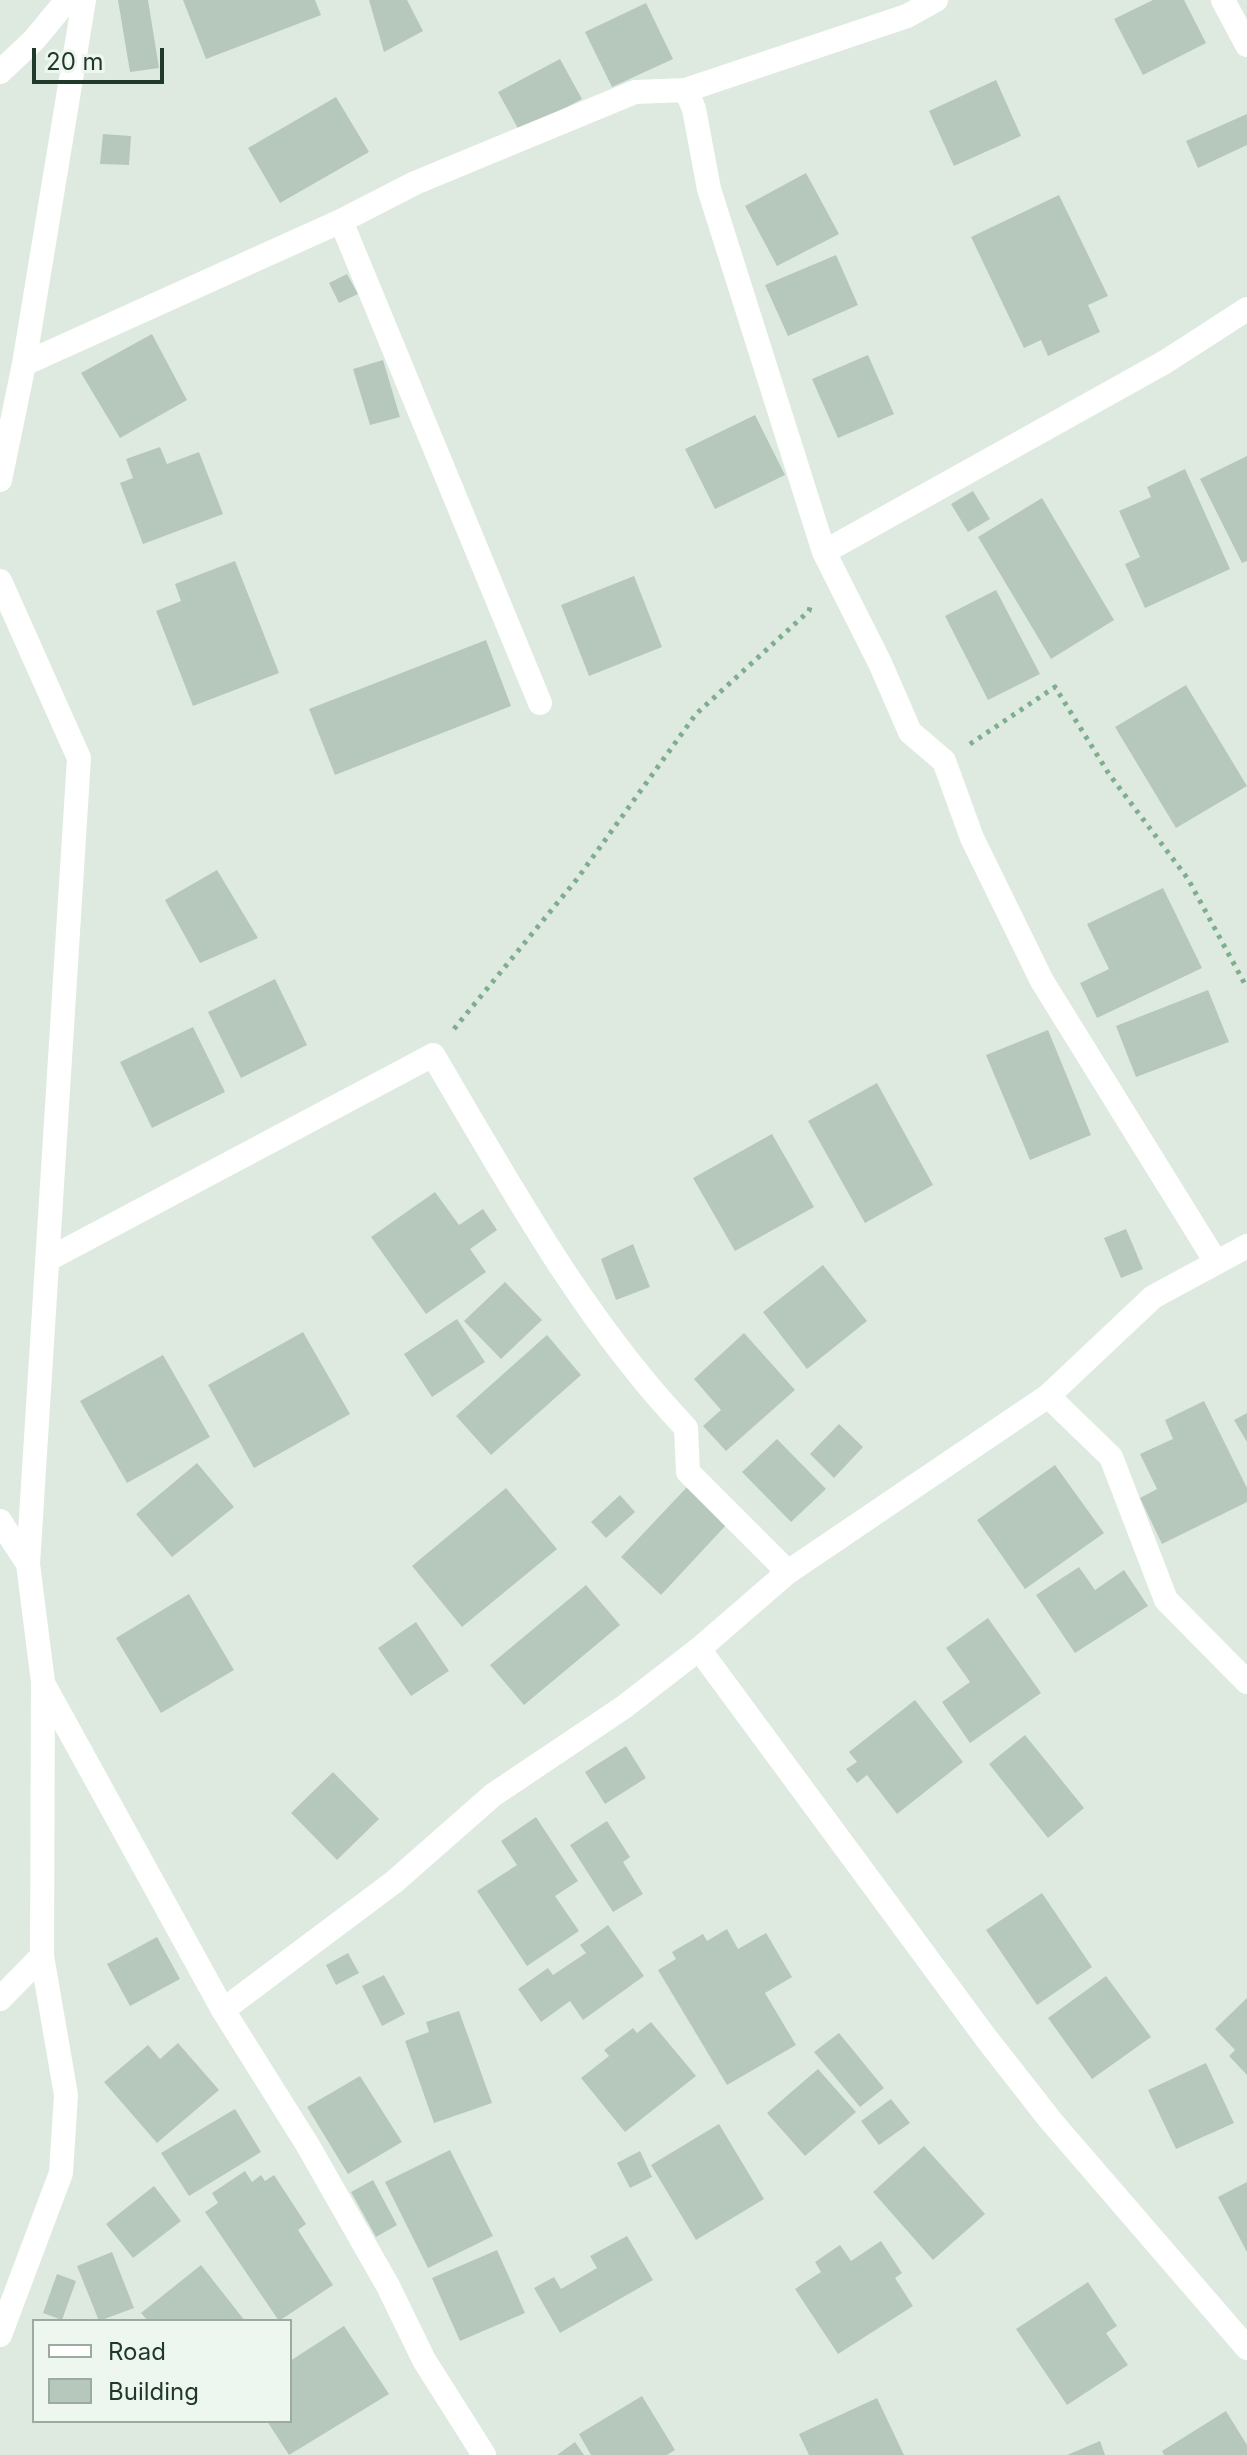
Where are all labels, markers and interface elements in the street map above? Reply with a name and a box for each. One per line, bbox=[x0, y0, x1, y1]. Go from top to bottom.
scale bar bbox=[36, 32, 168, 82]
text: 20 m bbox=[46, 47, 104, 76]
legend bbox=[32, 2319, 292, 2423]
text: Road bbox=[108, 2337, 166, 2366]
text: Building bbox=[108, 2377, 199, 2406]

